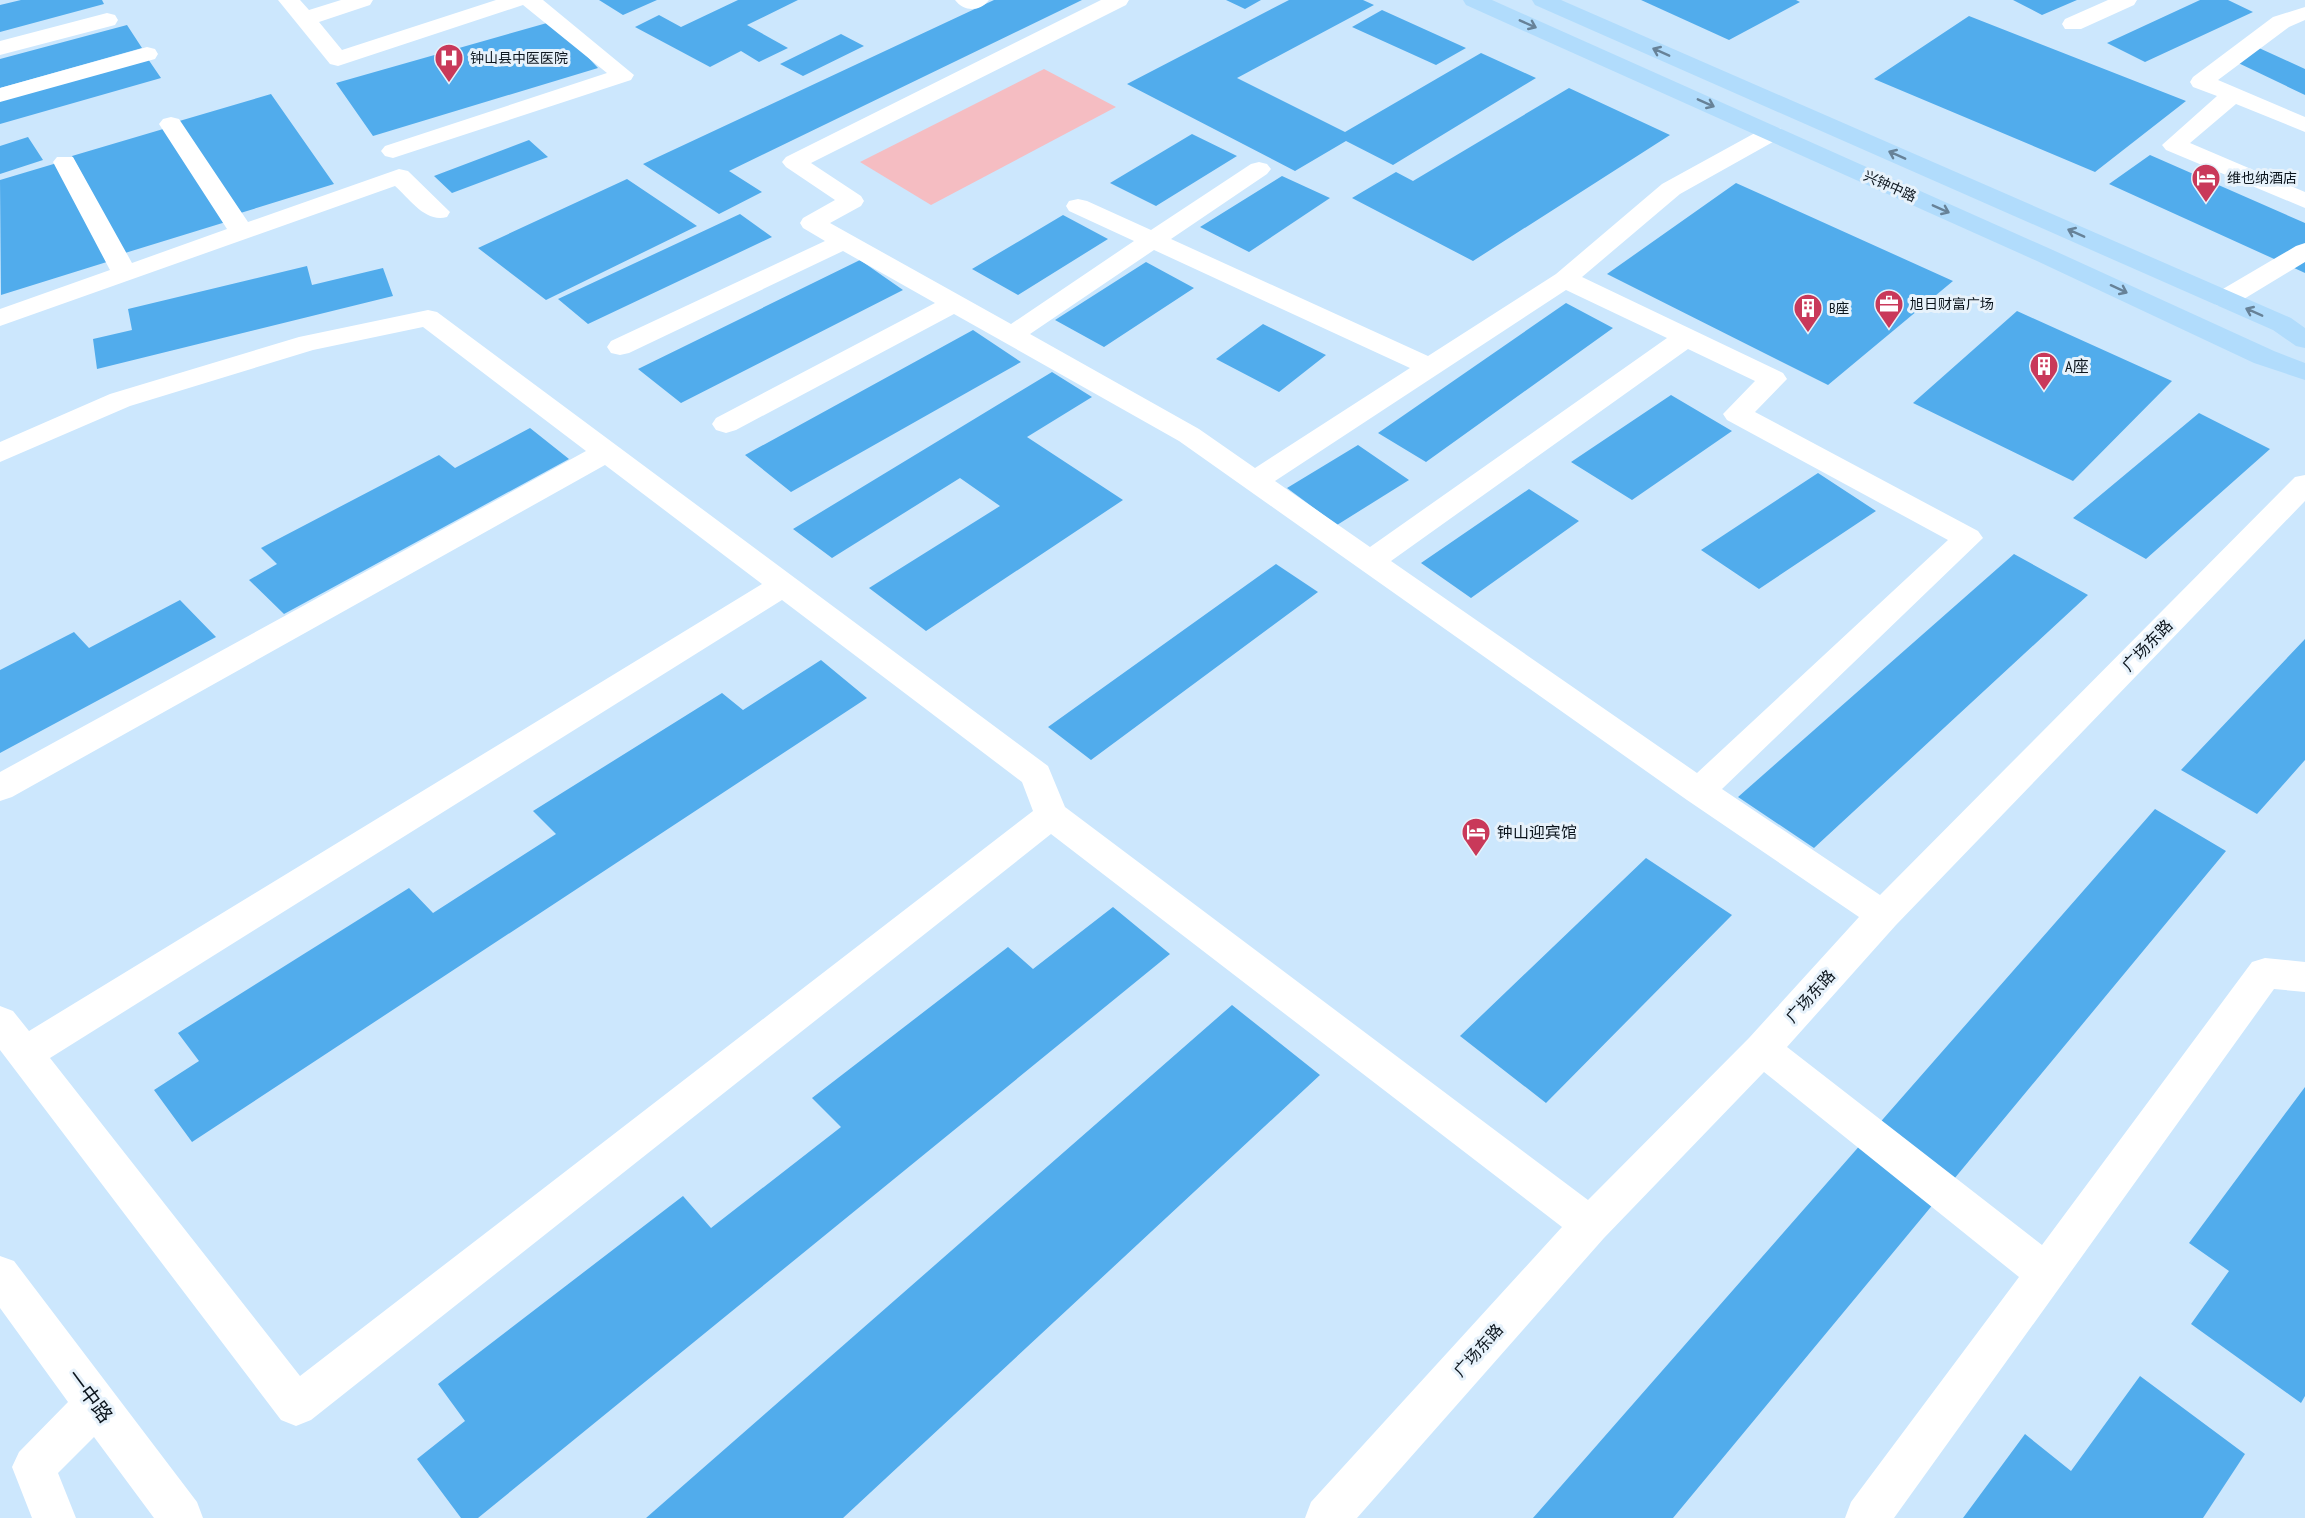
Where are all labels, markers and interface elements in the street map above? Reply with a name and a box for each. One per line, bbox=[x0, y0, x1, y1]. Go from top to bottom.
one-way arrow bbox=[1518, 19, 1536, 30]
hospital icon: 钟山县中医医院 bbox=[433, 42, 465, 84]
one-way arrow bbox=[1652, 45, 1670, 57]
place label: 钟山县中医医院 bbox=[470, 49, 568, 67]
one-way arrow bbox=[1696, 98, 1714, 110]
one-way arrow bbox=[1888, 149, 1907, 160]
hotel icon: 维也纳酒店 bbox=[2190, 162, 2222, 204]
street label: 兴钟中路 bbox=[1861, 166, 1919, 206]
place label: 维也纳酒店 bbox=[2227, 169, 2297, 187]
one-way arrow bbox=[1932, 203, 1950, 215]
one-way arrow bbox=[2067, 227, 2085, 238]
one-way arrow bbox=[2109, 284, 2127, 296]
office icon: 旭日财富广场 bbox=[1873, 288, 1905, 330]
building icon: B座 bbox=[1792, 292, 1824, 334]
place label: 旭日财富广场 bbox=[1910, 295, 1994, 313]
place label: B座 bbox=[1829, 299, 1850, 317]
one-way arrow bbox=[2246, 305, 2264, 317]
building icon: A座 bbox=[2028, 350, 2060, 392]
place label: A座 bbox=[2065, 356, 2089, 376]
street label: 广场东路 bbox=[2118, 615, 2176, 675]
hotel icon: 钟山迎宾馆 bbox=[1460, 816, 1492, 858]
place label: 钟山迎宾馆 bbox=[1497, 822, 1577, 842]
street label: 广场东路 bbox=[1781, 966, 1839, 1026]
street label: 广场东路 bbox=[1449, 1320, 1507, 1380]
street label: 一中路 bbox=[62, 1364, 118, 1428]

